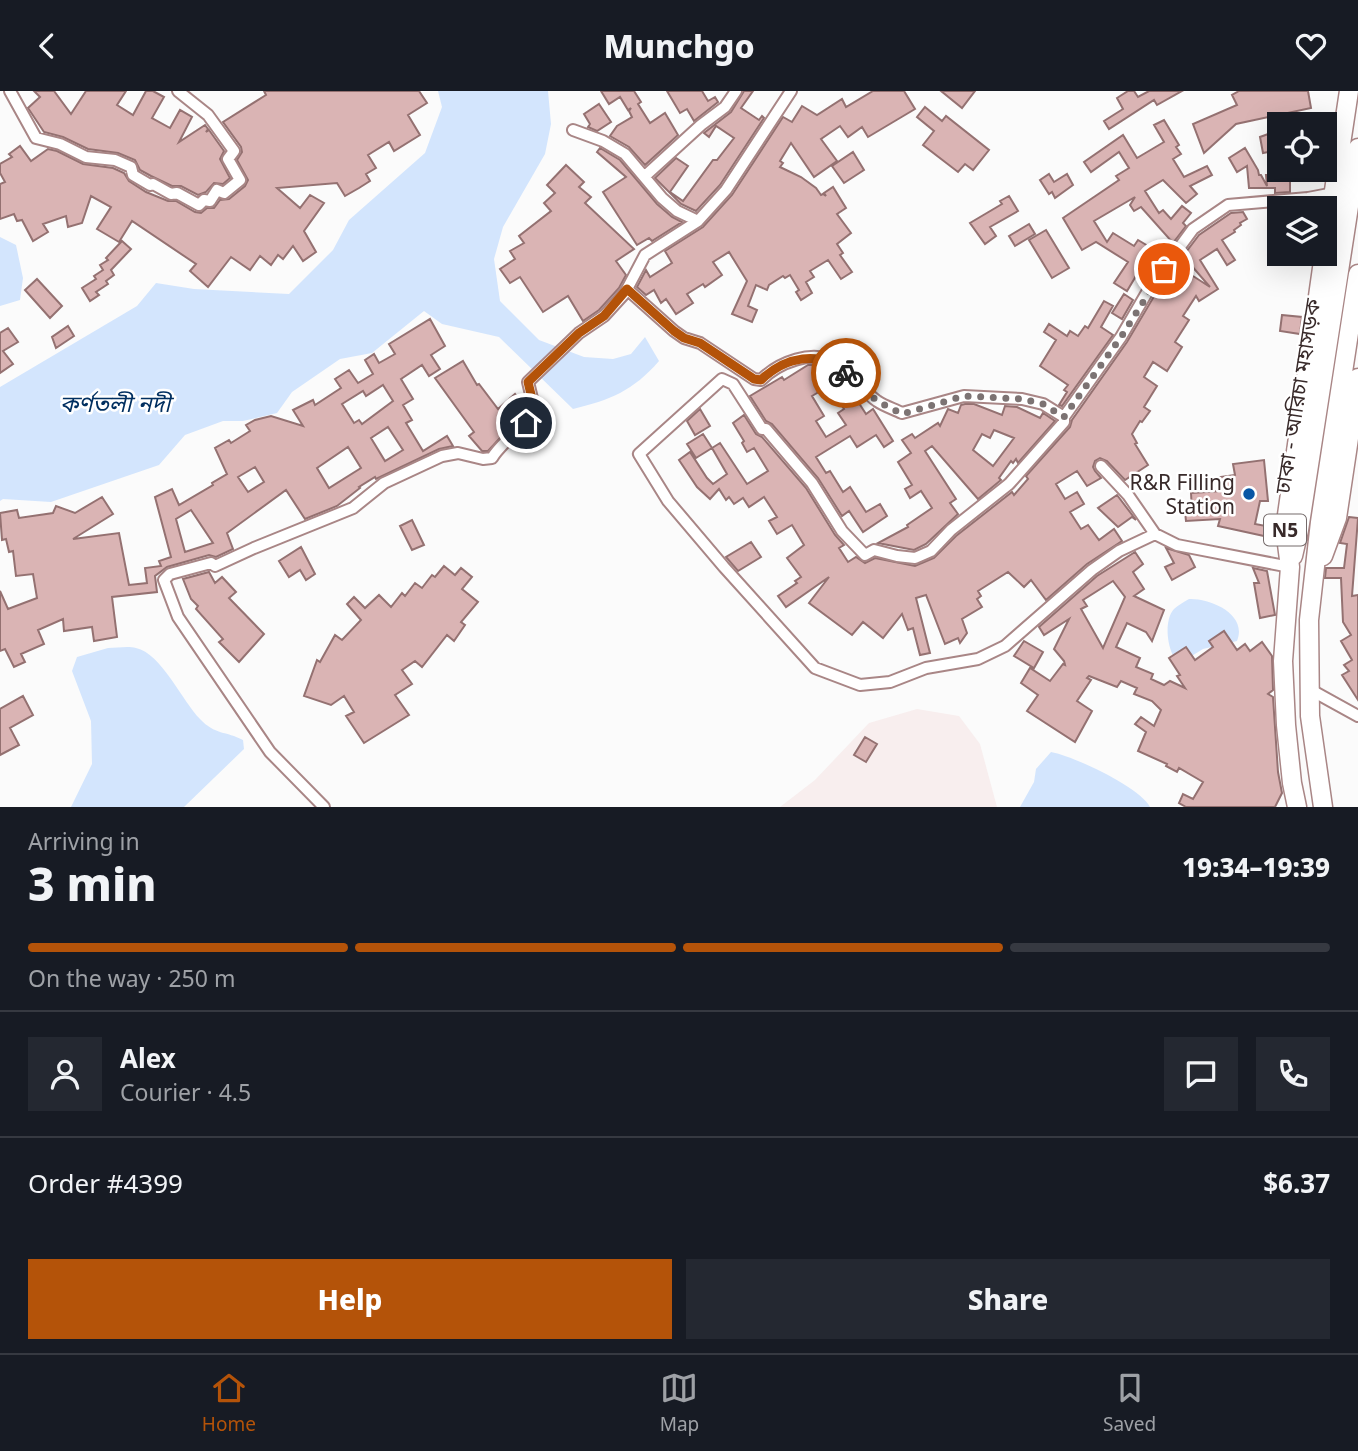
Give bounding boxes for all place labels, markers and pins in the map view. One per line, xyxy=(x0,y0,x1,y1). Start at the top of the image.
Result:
pin xyxy=(1134,239,1194,299)
pin xyxy=(496,393,556,453)
place label: R&R Filling Station xyxy=(1130,468,1235,520)
marker: R&R Filling Station xyxy=(1241,486,1257,502)

